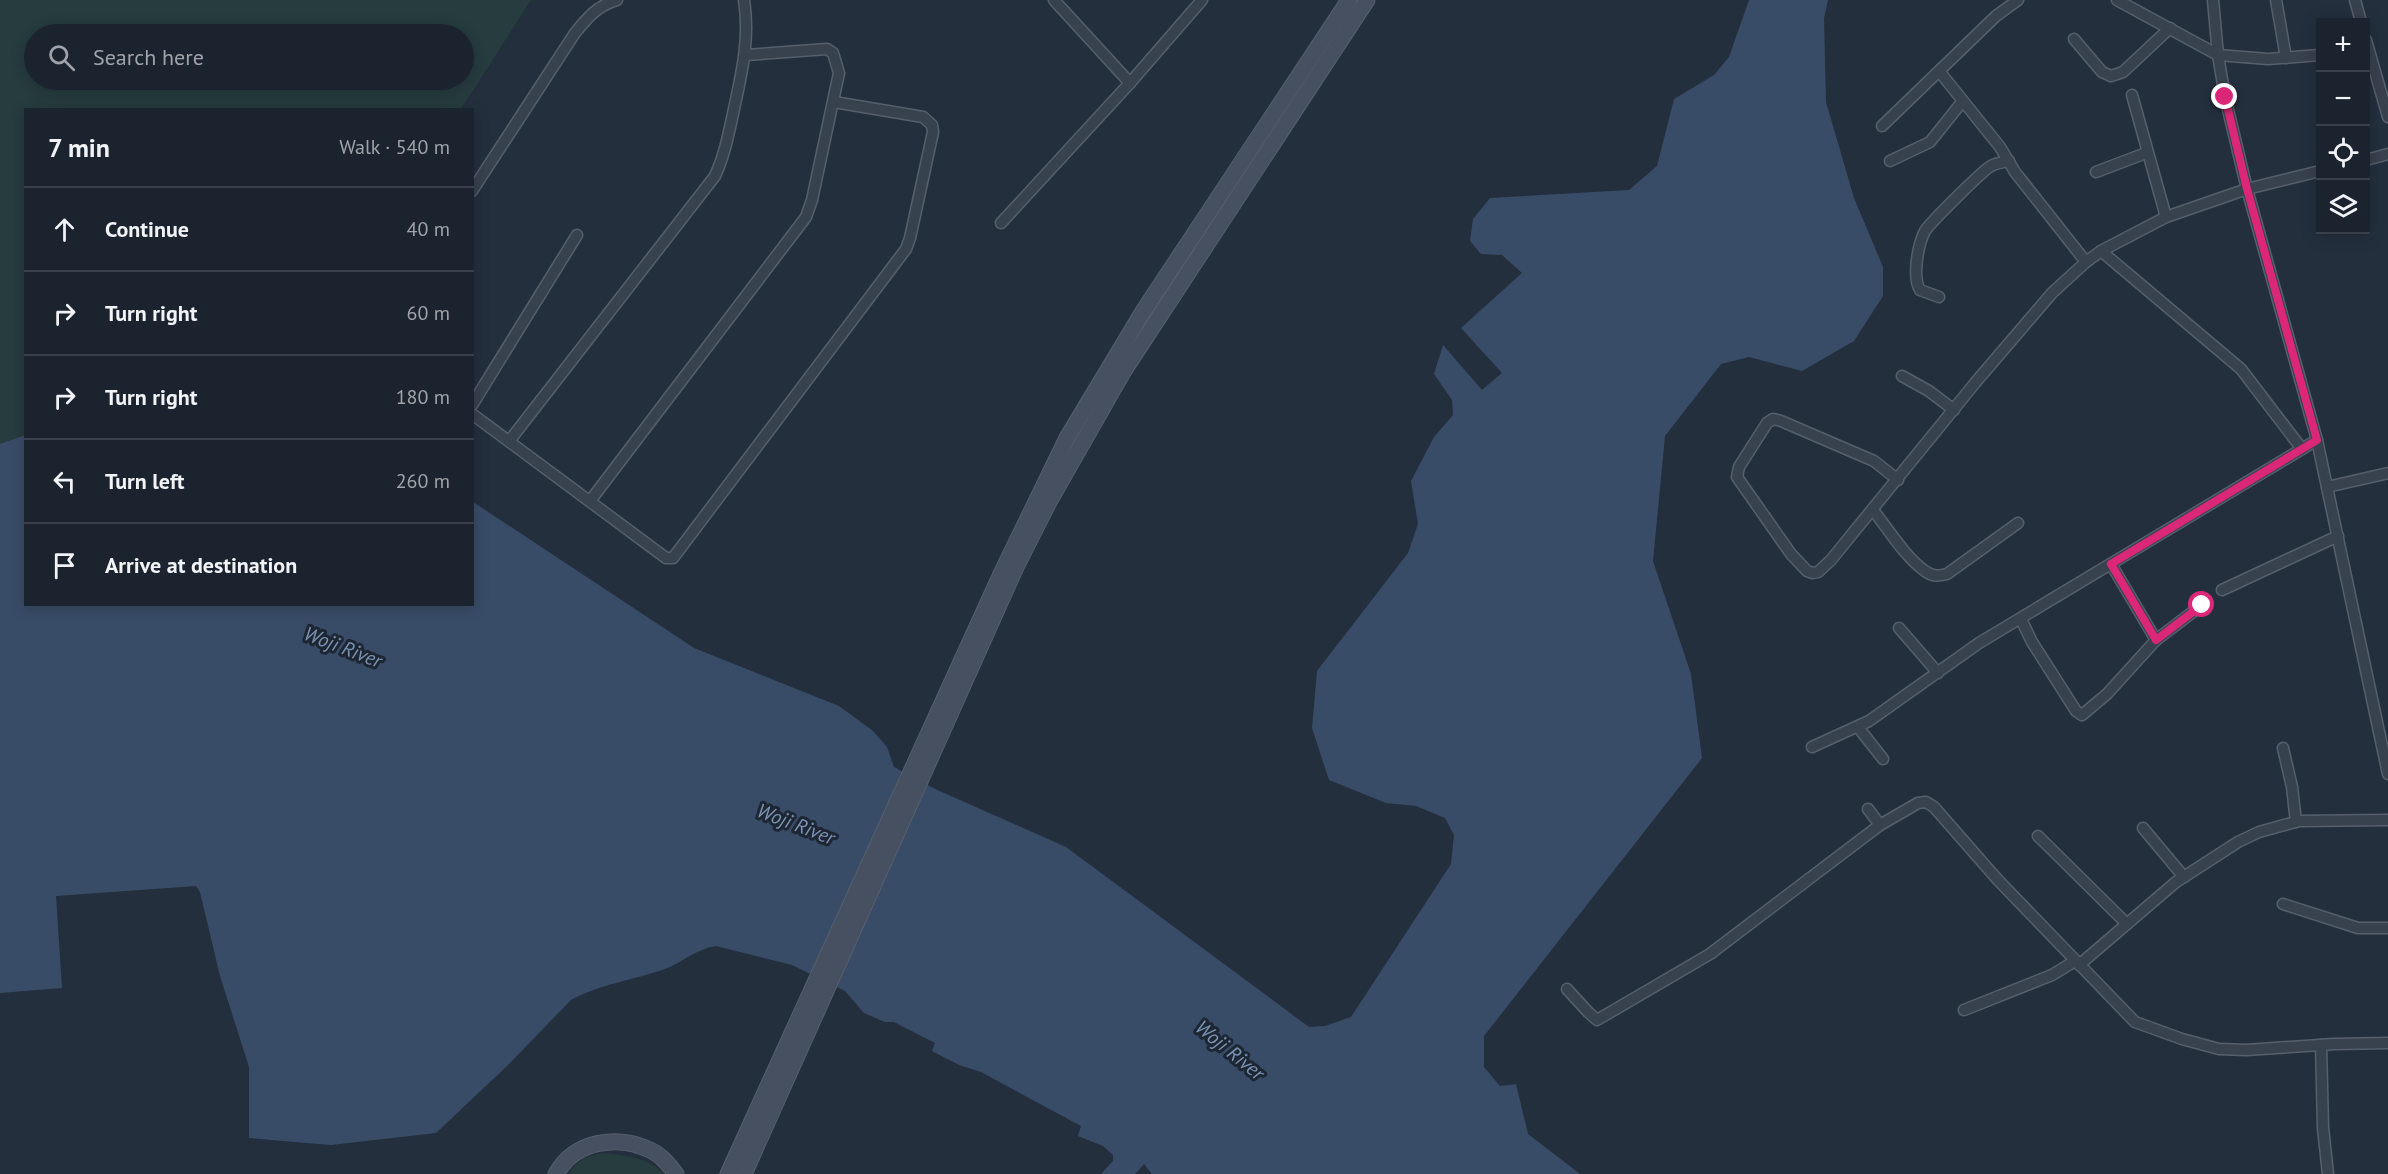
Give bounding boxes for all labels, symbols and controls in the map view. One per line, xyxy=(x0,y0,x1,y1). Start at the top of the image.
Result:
map controls xyxy=(2316,18,2370,234)
button: + xyxy=(2316,18,2370,72)
search box xyxy=(24,24,474,90)
icon: search xyxy=(45,41,78,74)
text: Search here xyxy=(93,43,204,71)
button: − xyxy=(2316,72,2370,126)
route end xyxy=(2211,83,2237,109)
button: locate xyxy=(2316,126,2370,180)
text: 7 min xyxy=(48,131,110,164)
text: Walk · 540 m xyxy=(339,134,450,160)
button: layers xyxy=(2316,180,2370,234)
icon: ahead xyxy=(48,213,81,246)
text: Continue xyxy=(105,215,189,243)
text: 40 m xyxy=(407,216,450,242)
icon: right xyxy=(48,297,81,330)
text: Turn right xyxy=(105,299,197,327)
text: 60 m xyxy=(407,300,450,326)
icon: right xyxy=(48,381,81,414)
text: Turn right xyxy=(105,383,197,411)
text: 180 m xyxy=(396,384,450,410)
icon: left xyxy=(48,465,81,498)
text: Turn left xyxy=(105,467,185,495)
text: 260 m xyxy=(396,468,450,494)
icon: arrive xyxy=(48,549,81,582)
text: Arrive at destination xyxy=(105,551,297,579)
route start xyxy=(2188,591,2214,617)
water label: Woji River xyxy=(300,620,387,674)
water label: Woji River xyxy=(753,797,840,851)
water label: Woji River xyxy=(1190,1014,1271,1087)

